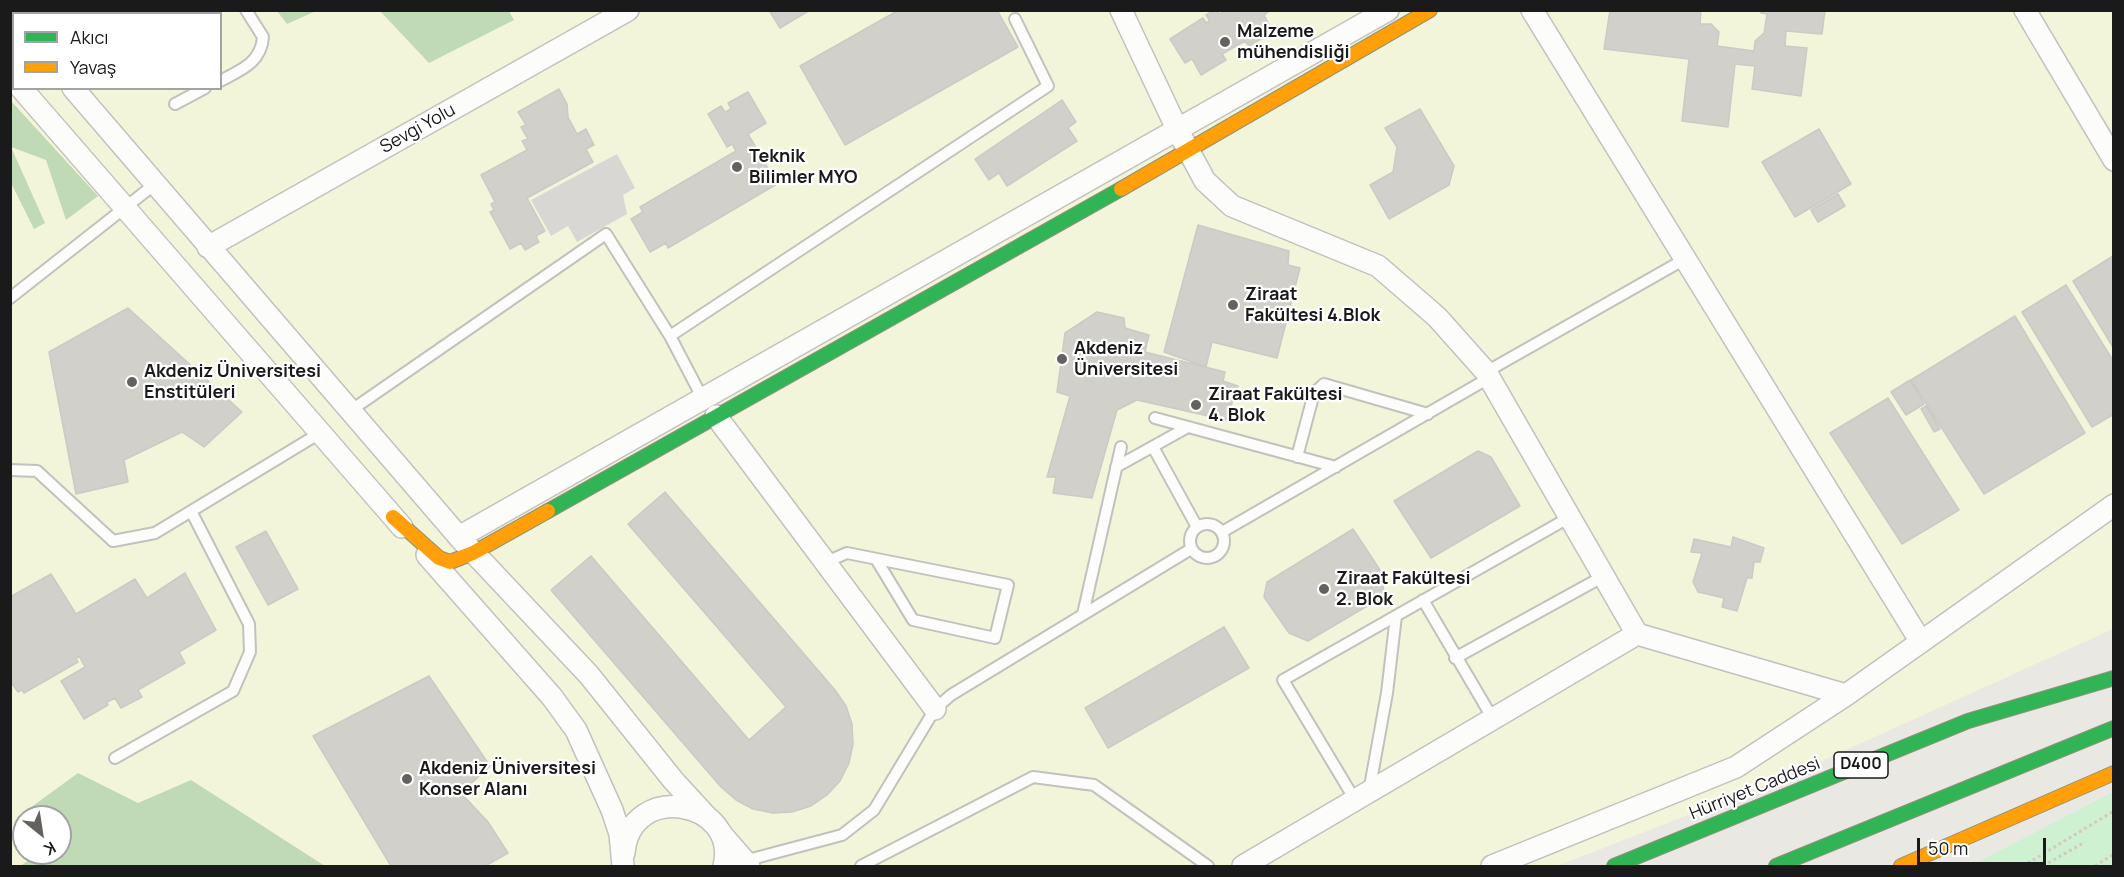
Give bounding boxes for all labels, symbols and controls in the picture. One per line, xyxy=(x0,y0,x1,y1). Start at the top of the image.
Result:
legend xyxy=(12,12,222,90)
place label: Malzeme mühendisliği xyxy=(1237,21,1350,63)
text: Akıcı xyxy=(70,25,108,49)
marker: Malzeme mühendisliği xyxy=(1218,35,1232,49)
text: Yavaş xyxy=(70,55,116,79)
street label: Sevgi Yolu xyxy=(377,100,459,158)
place label: Teknik Bilimler MYO xyxy=(749,146,858,188)
marker: Teknik Bilimler MYO xyxy=(730,160,744,174)
place label: Ziraat Fakültesi 4.Blok xyxy=(1245,284,1380,326)
marker: Ziraat Fakültesi 4.Blok xyxy=(1226,298,1240,312)
place label: Akdeniz Üniversitesi xyxy=(1074,338,1178,380)
marker: Akdeniz Üniversitesi xyxy=(1055,352,1069,366)
place label: Akdeniz Üniversitesi Enstitüleri xyxy=(144,361,321,404)
marker: Akdeniz Üniversitesi Enstitüleri xyxy=(125,375,139,389)
place label: Ziraat Fakültesi 4. Blok xyxy=(1208,384,1342,426)
marker: Ziraat Fakültesi 4. Blok xyxy=(1189,398,1203,412)
place label: Ziraat Fakültesi 2. Blok xyxy=(1336,568,1470,610)
marker: Ziraat Fakültesi 2. Blok xyxy=(1317,582,1331,596)
road number: D400 xyxy=(1834,752,1888,778)
street label: Hürriyet Caddesi xyxy=(1686,753,1824,825)
place label: Akdeniz Üniversitesi Konser Alanı xyxy=(419,758,596,800)
marker: Akdeniz Üniversitesi Konser Alanı xyxy=(400,772,414,786)
north arrow xyxy=(12,805,72,865)
scale bar xyxy=(1920,826,2049,864)
text: 50 m xyxy=(1928,836,1968,860)
text: K xyxy=(40,837,60,861)

